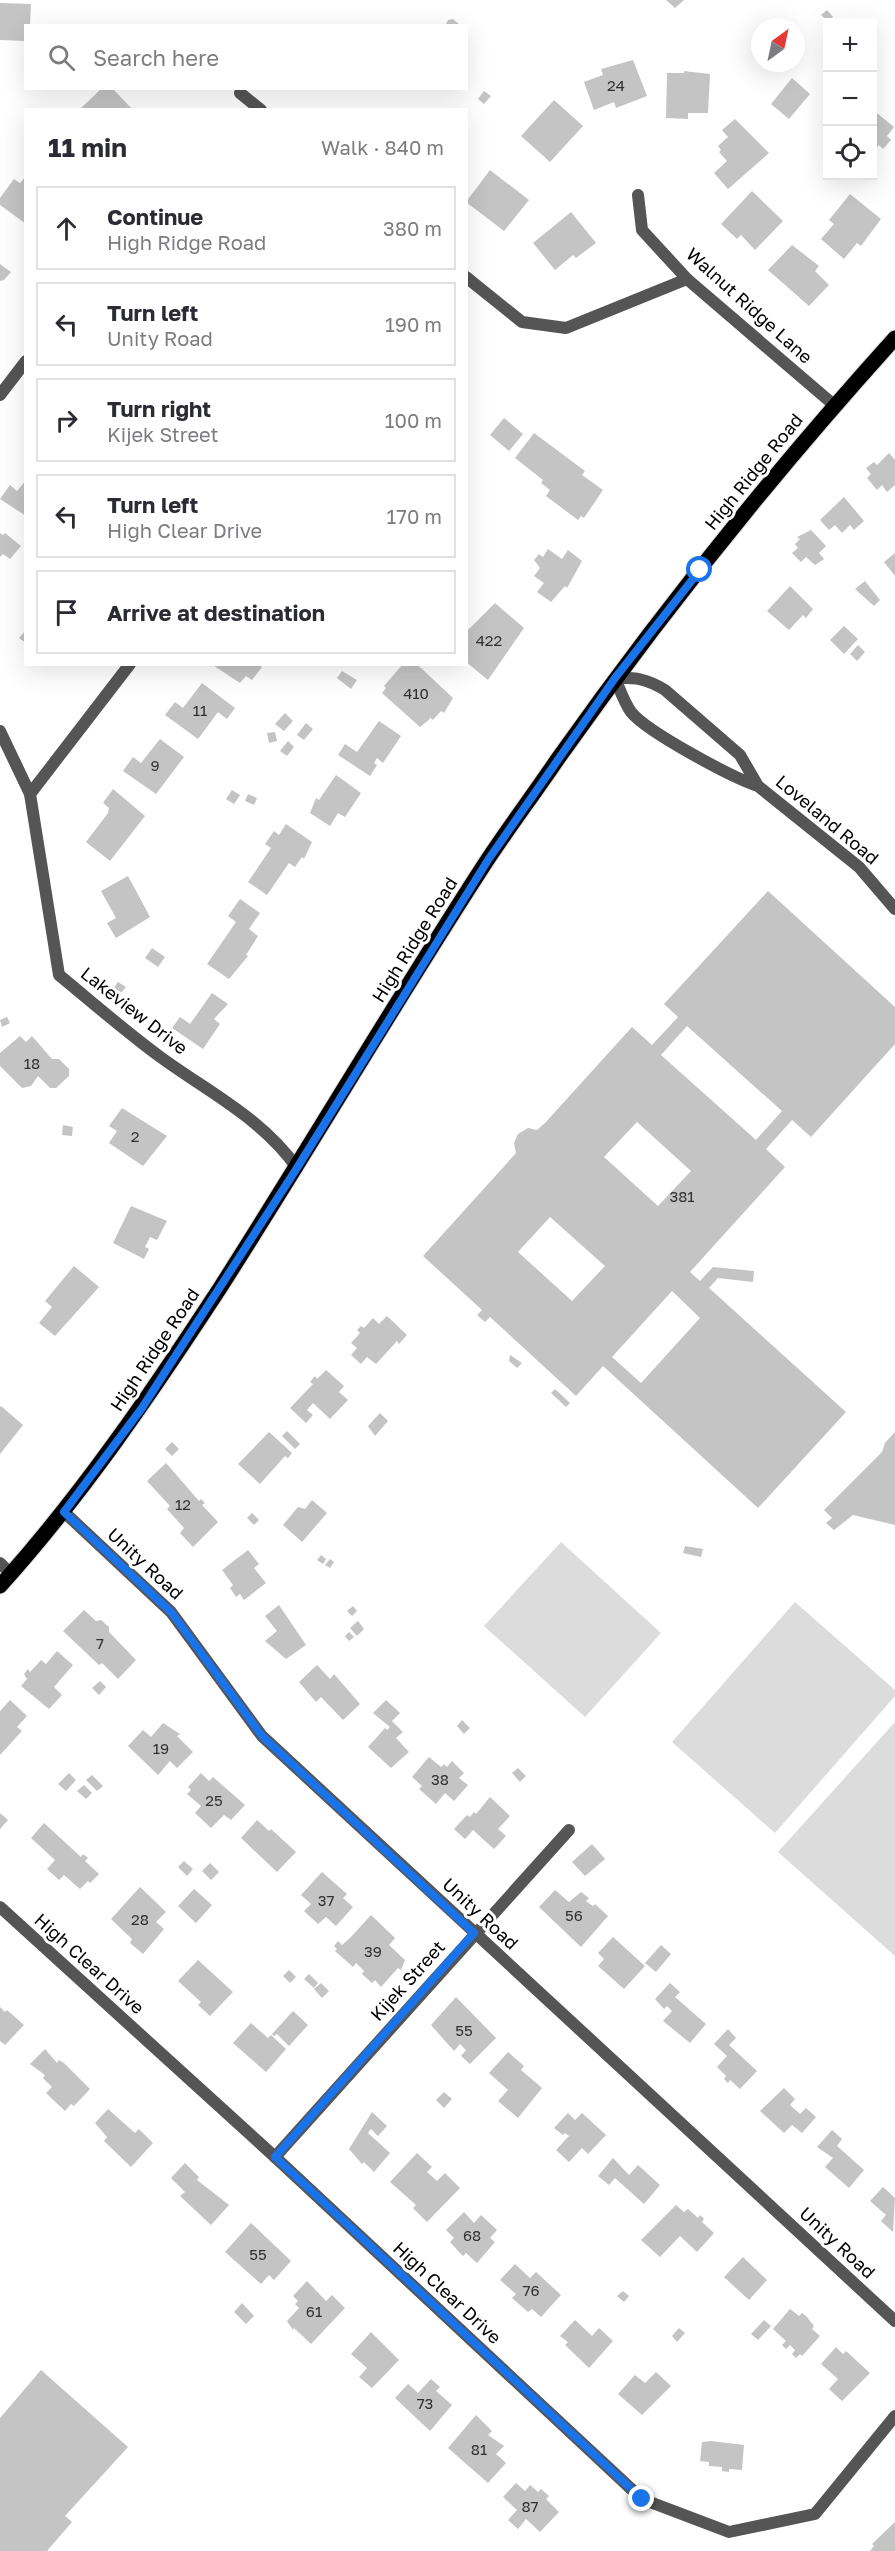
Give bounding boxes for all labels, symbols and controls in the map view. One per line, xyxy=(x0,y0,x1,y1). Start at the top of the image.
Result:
north arrow xyxy=(751,18,805,72)
map controls xyxy=(823,18,877,180)
button: + xyxy=(823,18,877,72)
search box xyxy=(24,24,468,90)
icon: search xyxy=(45,41,78,74)
text: Search here xyxy=(93,44,219,71)
button: − xyxy=(823,72,877,126)
house number: 24 xyxy=(607,76,625,94)
button: locate xyxy=(823,126,877,180)
text: 11 min xyxy=(48,132,127,163)
text: Walk · 840 m xyxy=(321,135,444,159)
text: Continue xyxy=(107,203,203,230)
icon: ahead xyxy=(50,212,83,245)
text: 380 m xyxy=(383,216,442,240)
text: High Ridge Road xyxy=(107,230,266,254)
street label: Walnut Ridge Lane xyxy=(682,243,817,368)
text: Turn left xyxy=(107,299,198,326)
icon: left xyxy=(50,308,83,341)
text: 190 m xyxy=(385,312,442,336)
text: Unity Road xyxy=(107,326,213,350)
text: Turn right xyxy=(107,395,211,422)
icon: right xyxy=(50,404,83,437)
text: 100 m xyxy=(385,408,442,432)
street label: High Ridge Road xyxy=(700,409,807,534)
text: Kijek Street xyxy=(107,422,219,446)
text: Turn left xyxy=(107,491,198,518)
icon: left xyxy=(50,500,83,533)
text: 170 m xyxy=(387,504,442,528)
text: High Clear Drive xyxy=(107,518,262,542)
route start xyxy=(686,556,712,582)
icon: arrive xyxy=(50,596,83,629)
text: Arrive at destination xyxy=(107,599,325,626)
house number: 422 xyxy=(476,631,502,649)
house number: 410 xyxy=(403,684,429,702)
house number: 11 xyxy=(193,701,207,719)
house number: 9 xyxy=(150,756,160,774)
street label: Loveland Road xyxy=(772,770,883,869)
street label: High Ridge Road xyxy=(367,873,461,1006)
street label: Lakeview Drive xyxy=(77,962,192,1059)
house number: 18 xyxy=(24,1054,40,1072)
house number: 2 xyxy=(131,1127,139,1145)
house number: 381 xyxy=(669,1187,695,1205)
street label: High Ridge Road xyxy=(105,1284,203,1415)
house number: 12 xyxy=(175,1495,191,1513)
street label: Unity Road xyxy=(103,1523,188,1604)
house number: 7 xyxy=(96,1634,104,1652)
house number: 19 xyxy=(153,1739,169,1757)
house number: 38 xyxy=(431,1770,449,1788)
house number: 25 xyxy=(205,1791,223,1809)
street label: Unity Road xyxy=(438,1873,523,1954)
house number: 37 xyxy=(318,1891,334,1909)
house number: 56 xyxy=(565,1906,583,1924)
street label: High Clear Drive xyxy=(30,1908,149,2018)
house number: 28 xyxy=(131,1910,149,1928)
street label: Kijek Street xyxy=(365,1936,449,2025)
house number: 39 xyxy=(364,1942,382,1960)
house number: 55 xyxy=(455,2021,473,2039)
street label: Unity Road xyxy=(795,2202,880,2283)
house number: 68 xyxy=(463,2226,481,2244)
street label: High Clear Drive xyxy=(389,2237,506,2348)
house number: 55 xyxy=(249,2245,267,2263)
house number: 76 xyxy=(522,2281,540,2299)
house number: 61 xyxy=(306,2302,322,2320)
house number: 73 xyxy=(417,2394,433,2412)
house number: 81 xyxy=(471,2440,487,2458)
route end xyxy=(628,2485,654,2511)
house number: 87 xyxy=(521,2497,539,2515)

